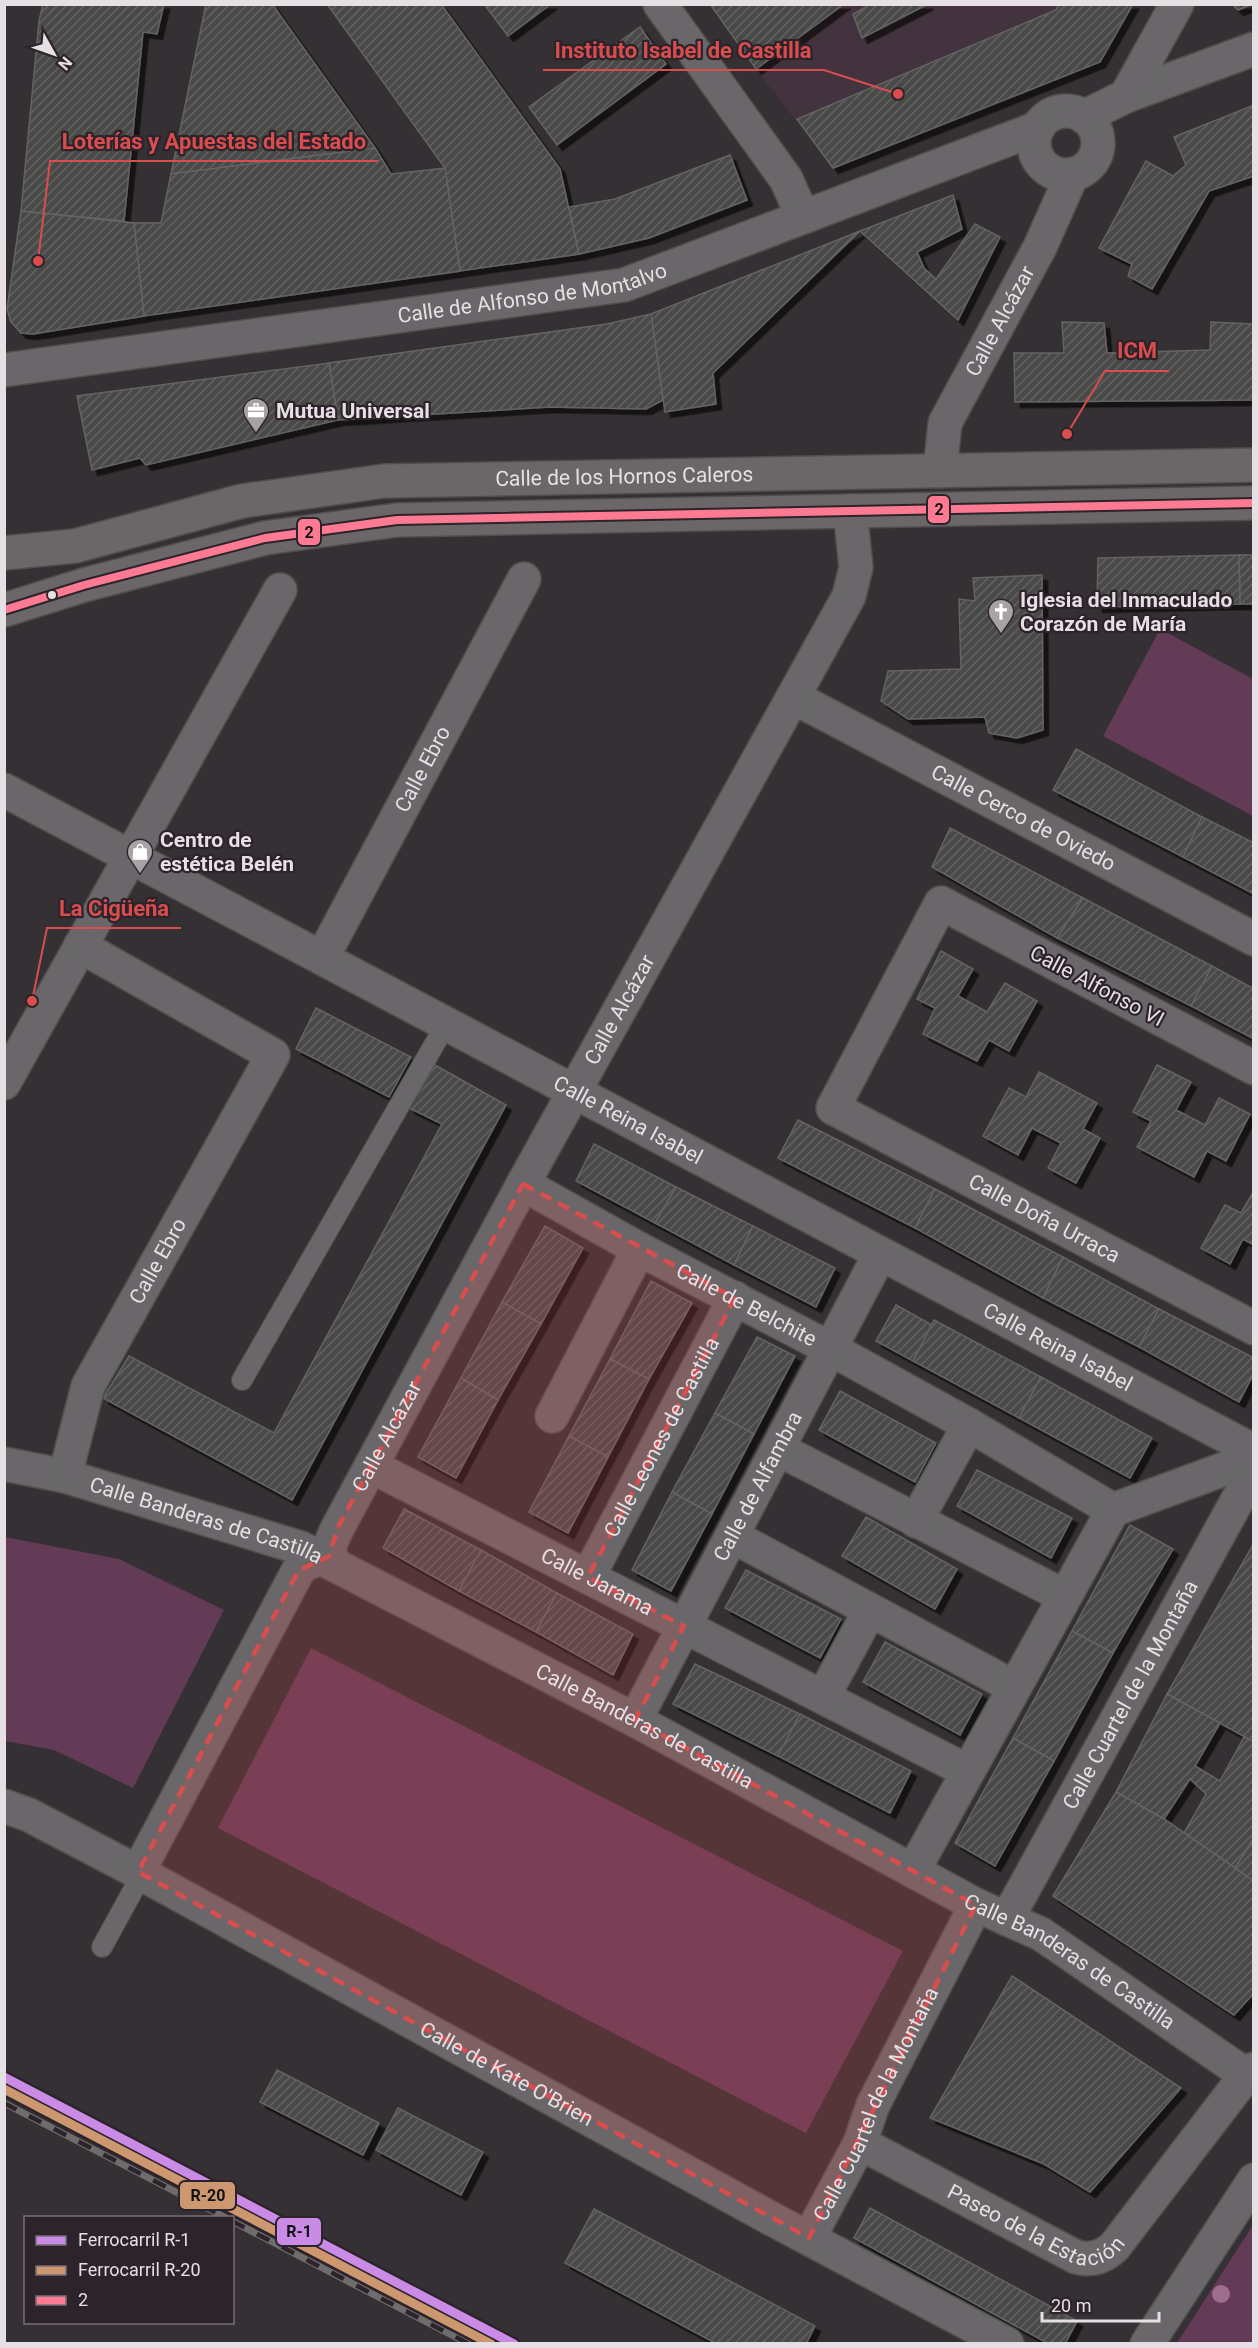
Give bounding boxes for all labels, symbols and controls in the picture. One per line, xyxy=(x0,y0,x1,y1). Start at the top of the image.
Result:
north arrow xyxy=(24,24,84,84)
callout: Instituto Isabel de Castilla xyxy=(543,30,824,70)
text: Instituto Isabel de Castilla xyxy=(554,38,812,63)
text: N xyxy=(54,53,76,74)
callout: Loterías y Apuestas del Estado xyxy=(50,121,378,161)
text: Loterías y Apuestas del Estado xyxy=(62,129,366,154)
street label: Calle de Alfonso de Montalvo xyxy=(396,258,670,328)
street label: Calle Alcázar xyxy=(960,262,1039,380)
callout: ICM xyxy=(1105,331,1169,371)
text: ICM xyxy=(1117,338,1157,363)
office icon: Mutua Universal xyxy=(241,396,271,434)
place label: Mutua Universal xyxy=(276,399,430,423)
street label: Calle de los Hornos Caleros xyxy=(495,462,753,491)
line badge: 2 xyxy=(927,495,950,524)
text: 2 xyxy=(934,500,944,519)
line badge: 2 xyxy=(297,518,321,546)
text: 2 xyxy=(304,523,314,542)
place label: Iglesia del Inmaculado Corazón de María xyxy=(1020,588,1232,636)
unlabelled marker xyxy=(46,589,58,601)
church icon: Iglesia del Inmaculado Corazón de María xyxy=(986,597,1016,635)
street label: Calle Ebro xyxy=(390,722,455,816)
street label: Calle Cerco de Oviedo xyxy=(927,760,1119,876)
place label: Centro de estética Belén xyxy=(160,828,294,876)
shop icon: Centro de estética Belén xyxy=(125,837,155,875)
callout: La Cigüeña xyxy=(47,888,181,928)
text: La Cigüeña xyxy=(59,896,169,921)
street label: Calle Alfonso VI xyxy=(1026,941,1168,1031)
street label: Calle Alcázar xyxy=(580,951,660,1069)
street label: Calle Reina Isabel xyxy=(549,1071,707,1169)
street label: Calle Doña Urraca xyxy=(965,1169,1124,1268)
street label: Calle Ebro xyxy=(124,1214,191,1308)
street label: Calle de Belchite xyxy=(672,1258,821,1351)
street label: Calle Reina Isabel xyxy=(979,1298,1136,1396)
street label: Calle Leones de Castilla xyxy=(599,1333,724,1541)
street label: Calle Alcázar xyxy=(347,1377,426,1496)
street label: Calle de Alfambra xyxy=(709,1407,807,1565)
street label: Calle Banderas de Castilla xyxy=(87,1472,326,1569)
street label: Calle Jarama xyxy=(537,1543,657,1620)
street label: Calle Cuartel de la Montaña xyxy=(1058,1576,1203,1813)
street label: Calle Banderas de Castilla xyxy=(532,1659,757,1794)
street label: Calle Banderas de Castilla xyxy=(960,1889,1179,2034)
street label: Calle Cuartel de la Montaña xyxy=(808,1983,944,2225)
street label: Calle de Kate O'Brien xyxy=(416,2017,598,2131)
street label: Paseo de la Estación xyxy=(943,2179,1130,2271)
line badge: R-20 xyxy=(179,2181,236,2210)
text: R-20 xyxy=(191,2186,225,2205)
legend xyxy=(24,2216,234,2324)
line badge: R-1 xyxy=(276,2217,322,2246)
text: R-1 xyxy=(286,2222,312,2241)
text: Ferrocarril R-1 xyxy=(78,2229,190,2250)
text: Ferrocarril R-20 xyxy=(78,2259,201,2280)
scale bar xyxy=(1042,2285,1159,2323)
text: 2 xyxy=(78,2289,88,2310)
text: 20 m xyxy=(1051,2295,1091,2316)

